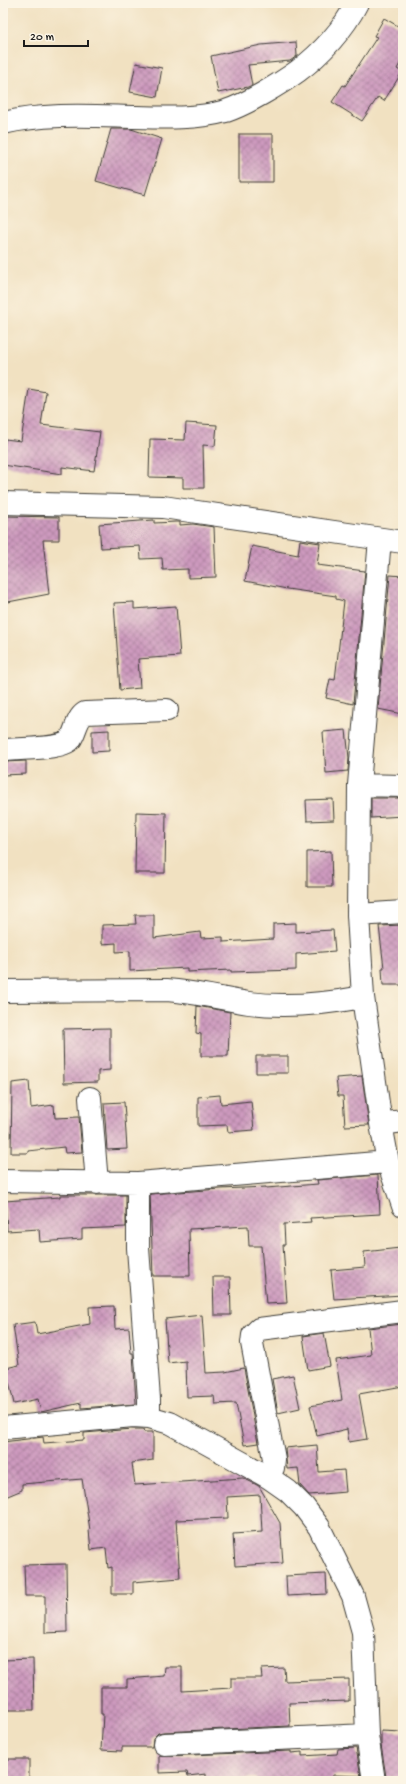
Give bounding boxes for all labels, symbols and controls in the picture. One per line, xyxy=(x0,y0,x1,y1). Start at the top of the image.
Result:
scale bar xyxy=(24,22,88,48)
text: 20 m xyxy=(30,31,55,45)

